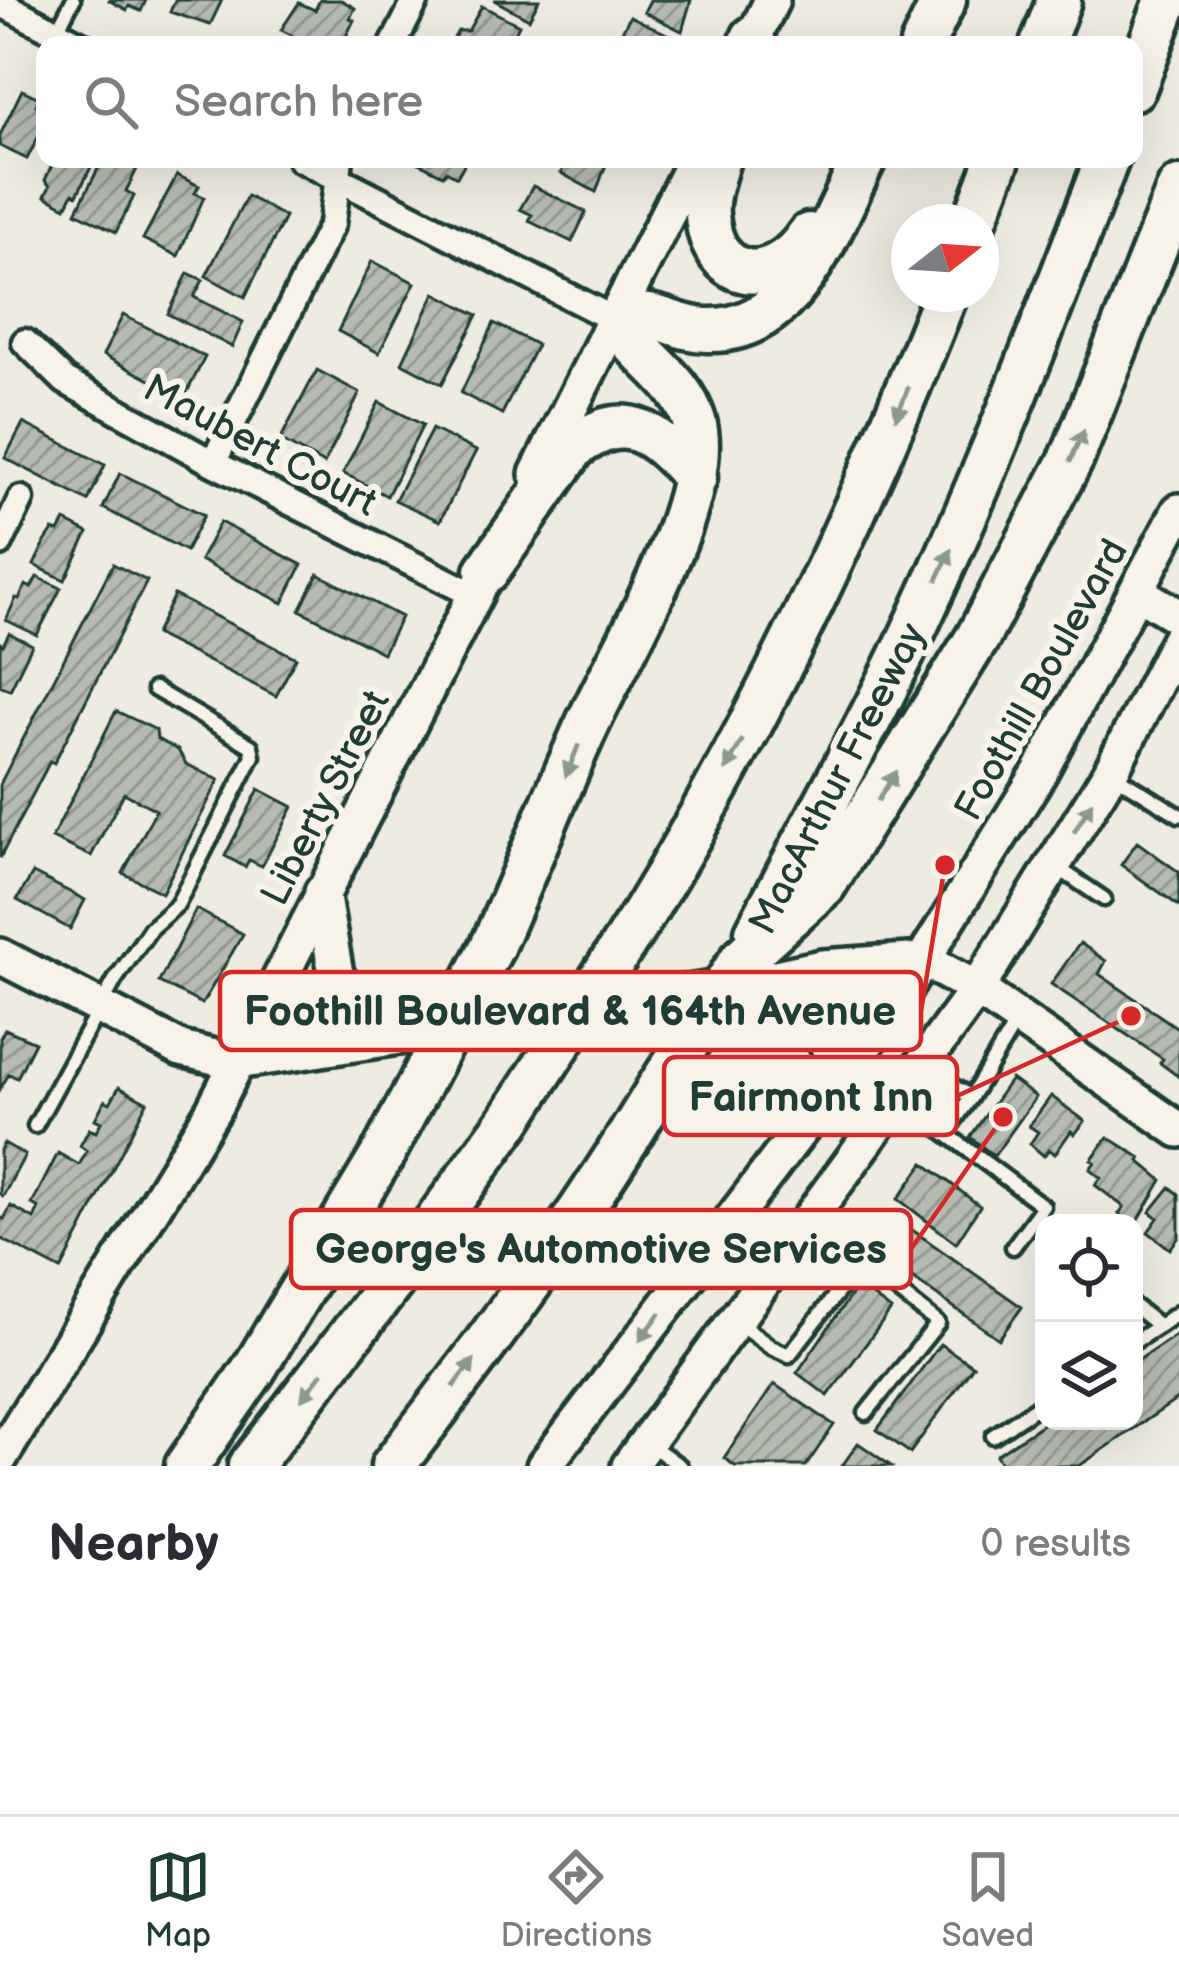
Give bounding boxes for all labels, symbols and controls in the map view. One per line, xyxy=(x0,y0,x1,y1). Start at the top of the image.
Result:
search box xyxy=(36,36,1143,168)
icon: search xyxy=(78,69,144,135)
text: Search here xyxy=(174,75,423,130)
north arrow xyxy=(891,204,999,312)
street label: Maubert Court xyxy=(135,365,384,527)
one-way arrow xyxy=(892,385,911,421)
one-way arrow xyxy=(1067,428,1087,463)
street label: Foothill Boulevard xyxy=(945,531,1139,829)
one-way arrow xyxy=(934,547,954,582)
street label: MacArthur Freeway xyxy=(739,615,937,943)
street label: Liberty Street xyxy=(252,683,401,914)
one-way arrow xyxy=(725,738,746,771)
one-way arrow xyxy=(561,744,580,780)
one-way arrow xyxy=(875,770,897,803)
one-way arrow xyxy=(1072,800,1093,834)
callout: Foothill Boulevard & 164th Avenue xyxy=(220,972,921,1050)
text: Foothill Boulevard & 164th Avenue xyxy=(244,987,896,1038)
callout: Fairmont Inn xyxy=(664,1057,957,1135)
text: Fairmont Inn xyxy=(688,1073,934,1124)
callout: George's Automotive Services xyxy=(291,1210,911,1288)
map controls xyxy=(1035,1214,1143,1430)
button: locate xyxy=(1035,1214,1143,1322)
text: George's Automotive Services xyxy=(315,1225,887,1276)
one-way arrow xyxy=(639,1312,663,1343)
button: layers xyxy=(1035,1322,1143,1430)
one-way arrow xyxy=(451,1358,476,1389)
one-way arrow xyxy=(300,1370,325,1402)
text: Nearby xyxy=(48,1514,219,1575)
text: 0 results xyxy=(980,1521,1131,1568)
tab: Map xyxy=(145,1844,211,1956)
tab: Directions xyxy=(500,1844,652,1956)
tab: Saved xyxy=(942,1844,1034,1956)

